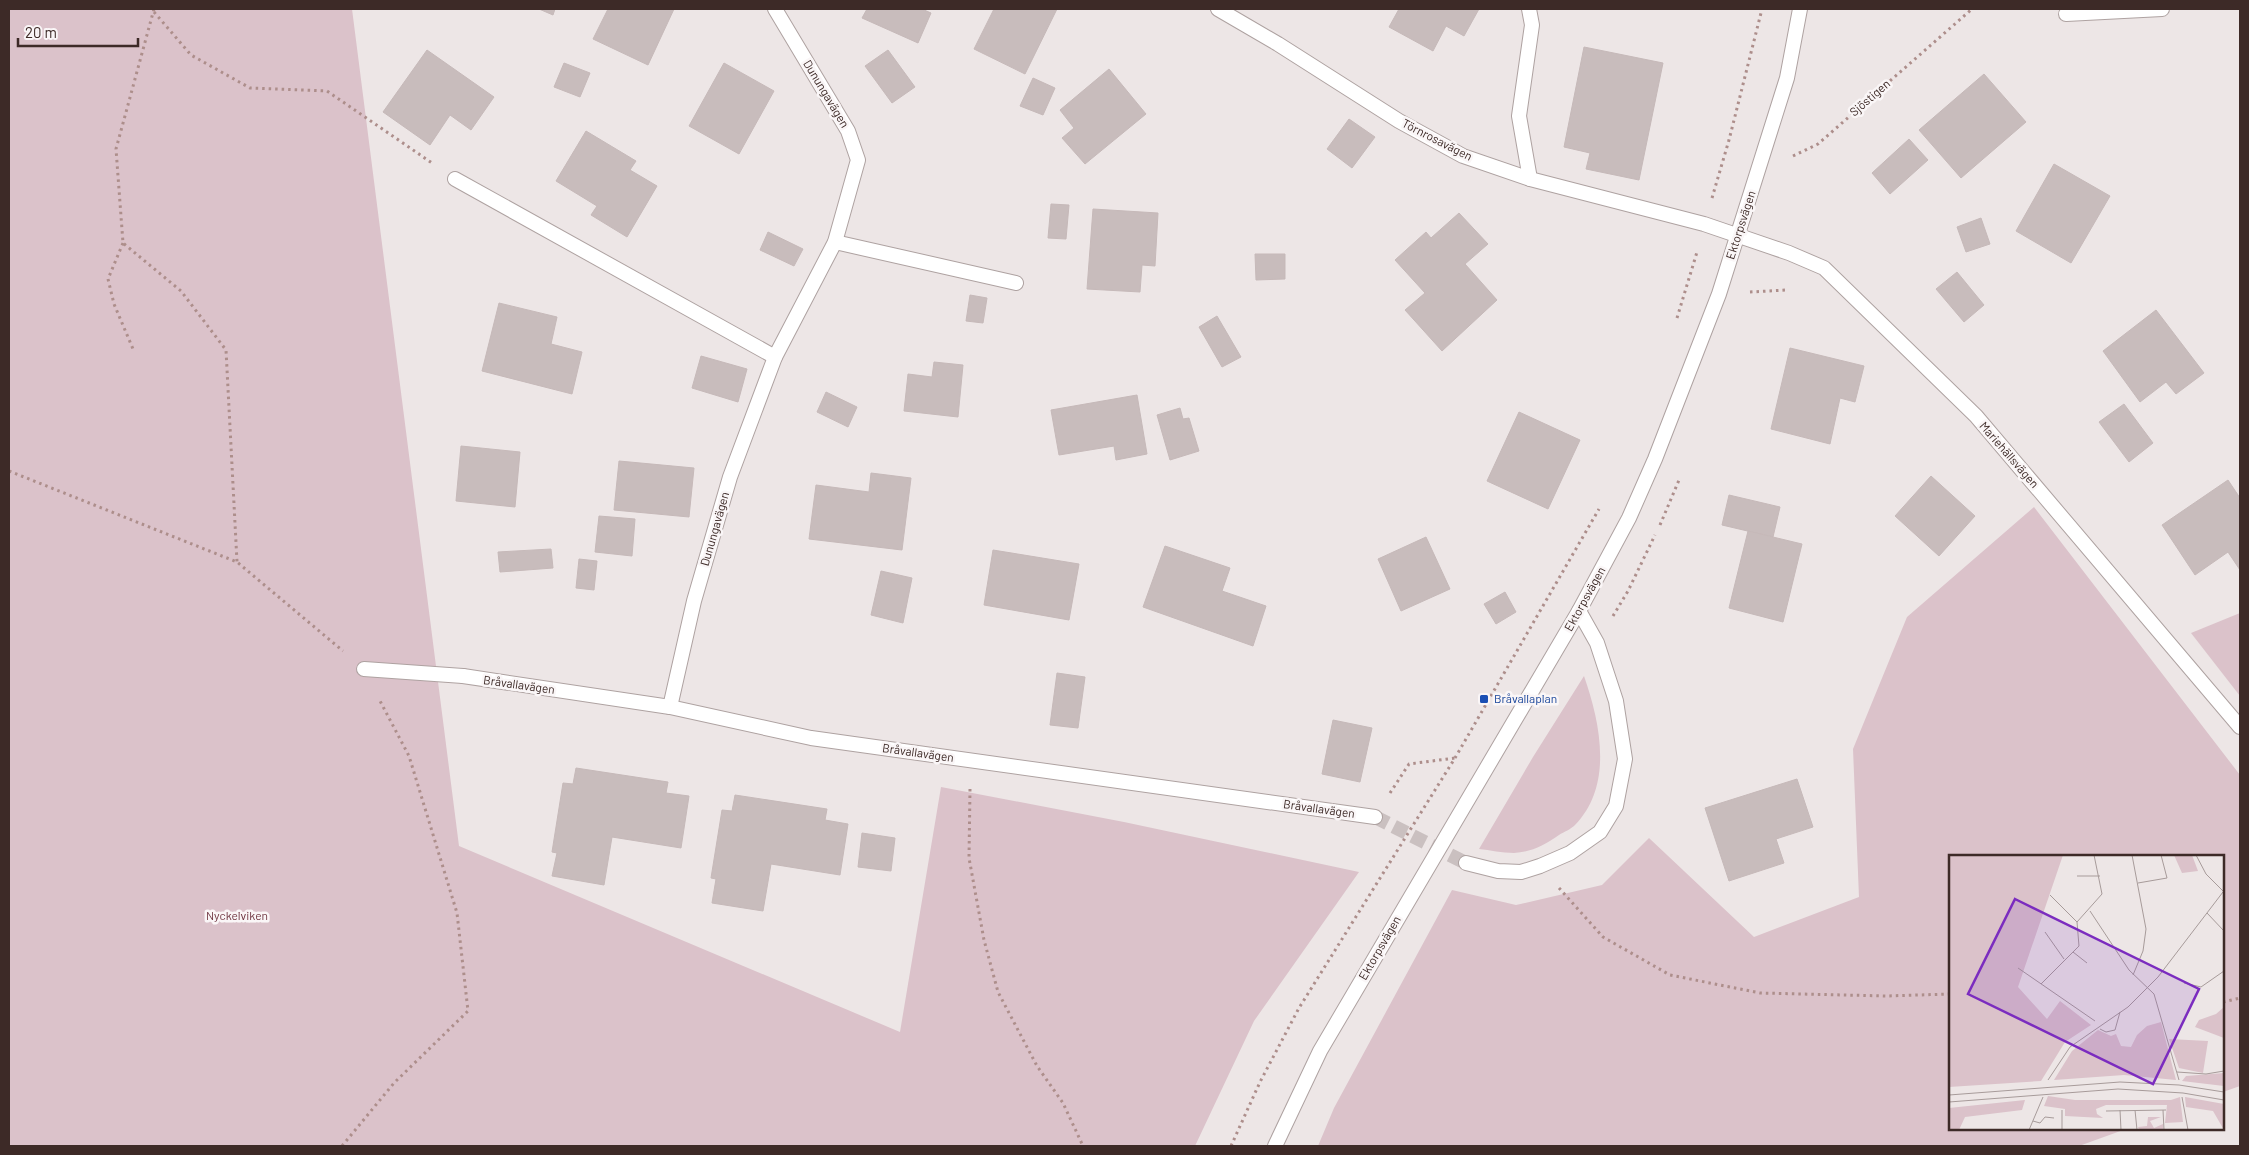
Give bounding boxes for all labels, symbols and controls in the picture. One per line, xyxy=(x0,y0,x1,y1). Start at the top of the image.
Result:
scale bar xyxy=(18,15,138,47)
text: 20 m xyxy=(25,23,57,41)
street label: Dunungavägen xyxy=(801,57,853,130)
street label: Sjöstigen xyxy=(1846,76,1892,119)
street label: Törnrosavägen xyxy=(1400,115,1475,163)
street label: Ektorpsvägen xyxy=(1722,189,1758,261)
street label: Mariehällsvägen xyxy=(1977,418,2042,490)
street label: Dunungavägen xyxy=(697,490,731,567)
street label: Ektorpsvägen xyxy=(1561,564,1608,633)
street label: Bråvallavägen xyxy=(482,672,556,696)
place label: Bråvallaplan xyxy=(1494,691,1557,705)
marker: Bråvallaplan xyxy=(1478,693,1490,705)
street label: Bråvallavägen xyxy=(881,740,955,764)
street label: Bråvallavägen xyxy=(1282,796,1356,820)
inset map xyxy=(1949,855,2224,1130)
park label: Nyckelviken xyxy=(206,908,268,922)
street label: Ektorpsvägen xyxy=(1355,913,1403,982)

